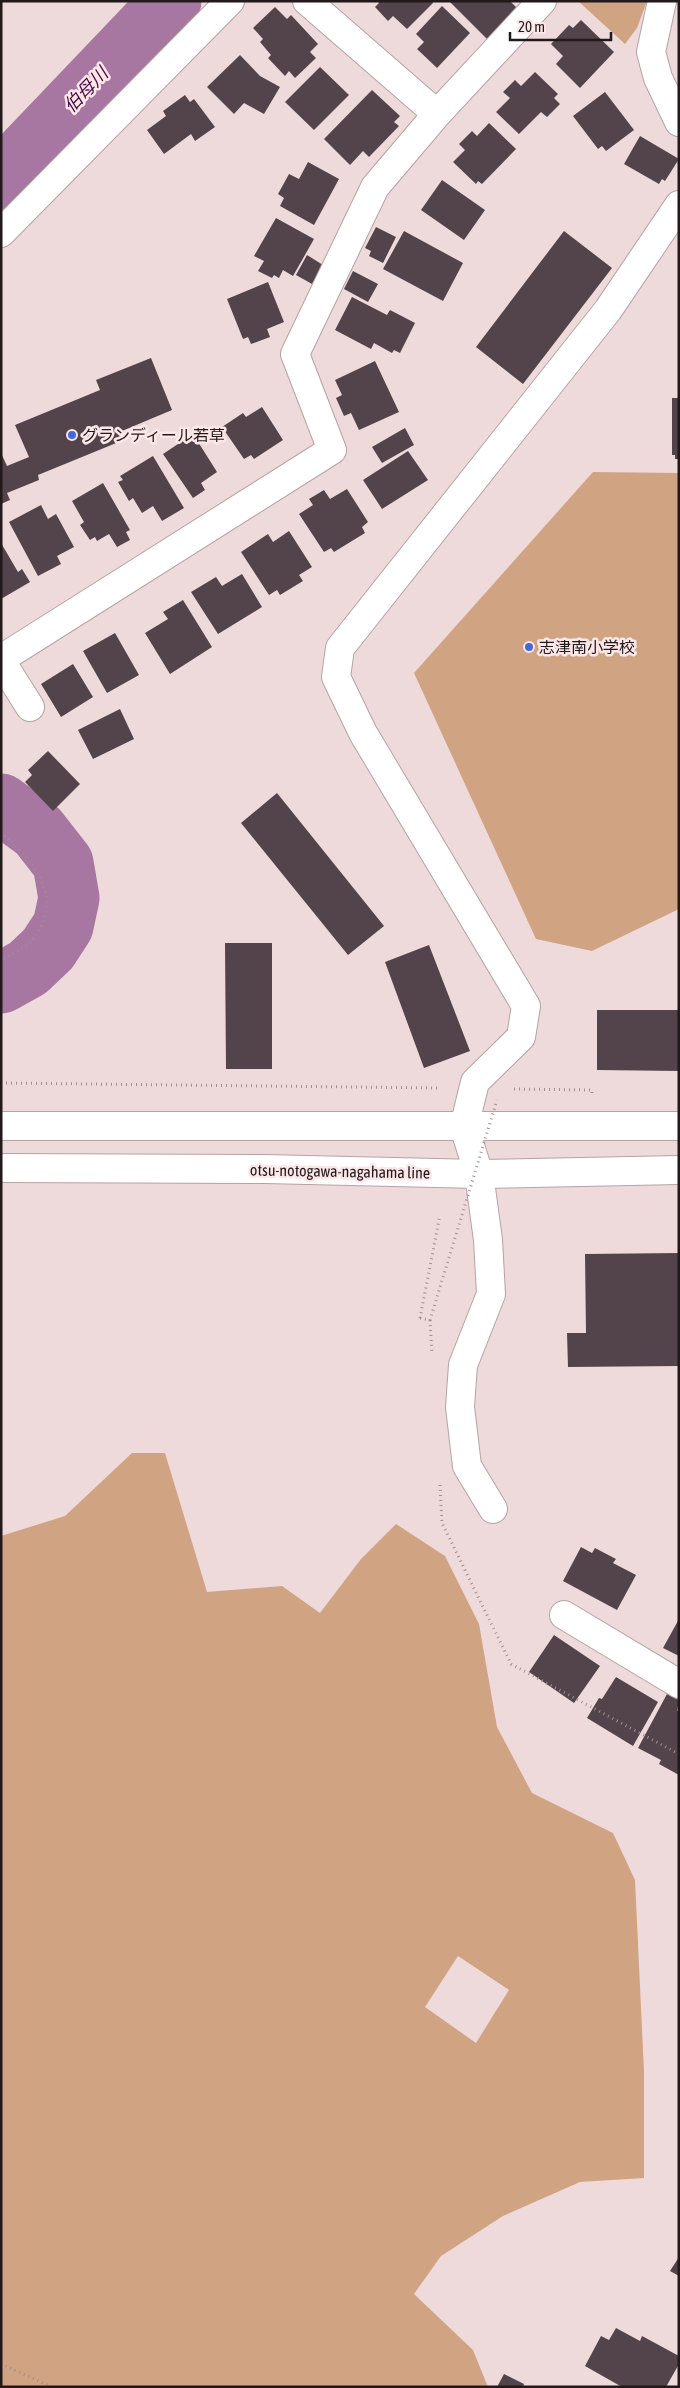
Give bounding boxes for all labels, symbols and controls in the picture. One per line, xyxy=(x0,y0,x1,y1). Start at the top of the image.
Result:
scale bar xyxy=(510,10,611,42)
text: 20 m xyxy=(518,18,545,35)
water label: 伯母川 xyxy=(59,61,113,116)
place label: グランディール若草 xyxy=(82,426,225,444)
marker: グランディール若草 xyxy=(66,429,78,441)
place label: 志津南小学校 xyxy=(539,638,635,656)
marker: 志津南小学校 xyxy=(523,641,535,653)
street label: otsu-notogawa-nagahama line xyxy=(250,1160,430,1183)

